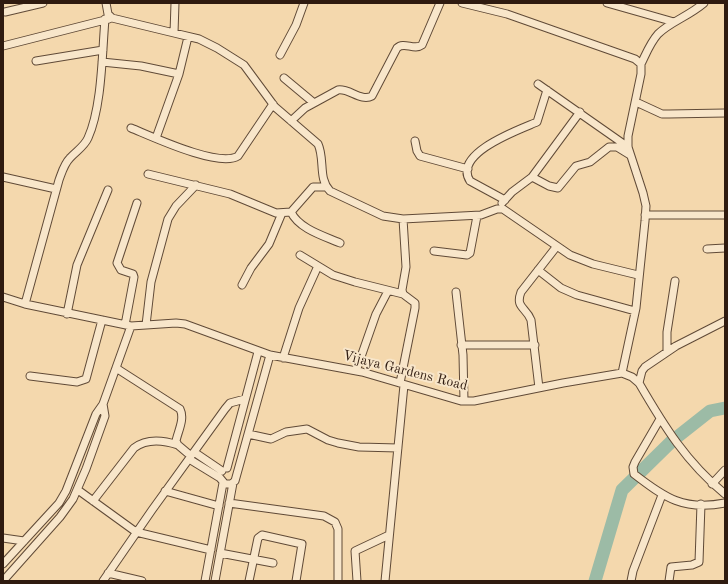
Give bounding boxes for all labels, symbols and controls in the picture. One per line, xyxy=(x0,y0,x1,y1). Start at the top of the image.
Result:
street label: Vijaya Gardens Road xyxy=(341,347,469,395)

